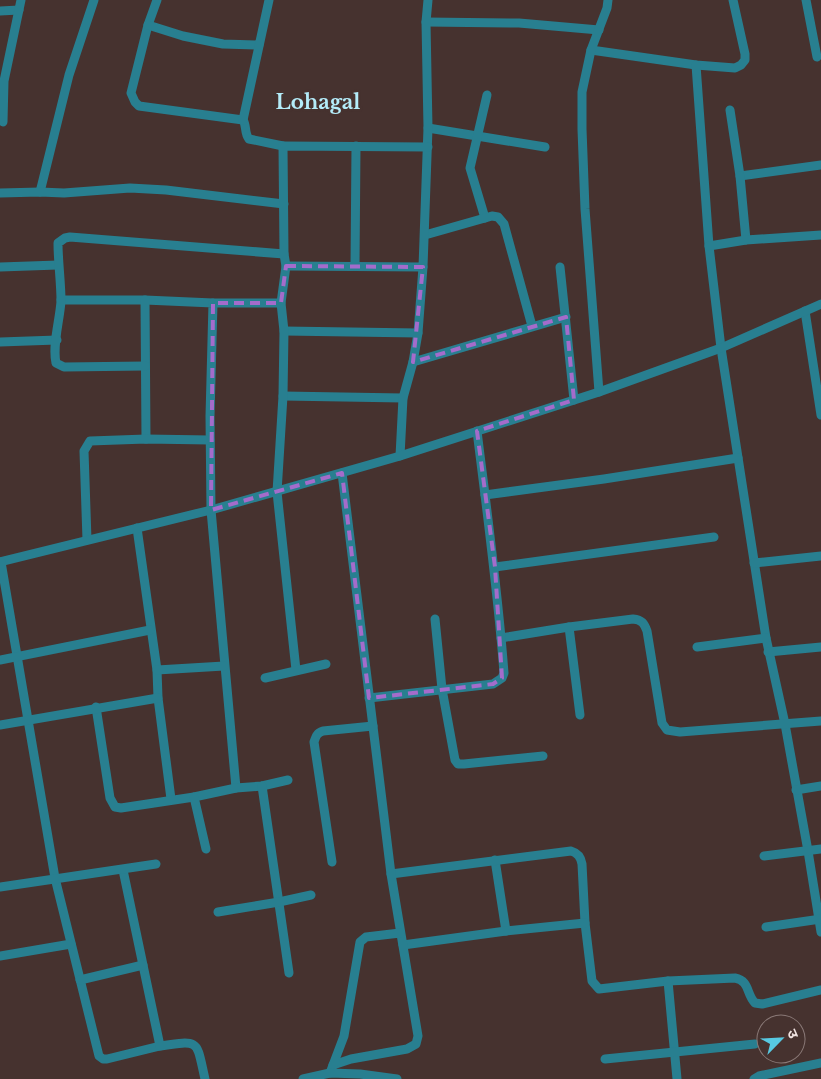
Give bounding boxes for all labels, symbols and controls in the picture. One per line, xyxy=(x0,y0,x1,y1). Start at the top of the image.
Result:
district label: Lohagal xyxy=(276,90,360,114)
north arrow xyxy=(756,1014,806,1064)
text: उ xyxy=(783,1026,803,1042)

